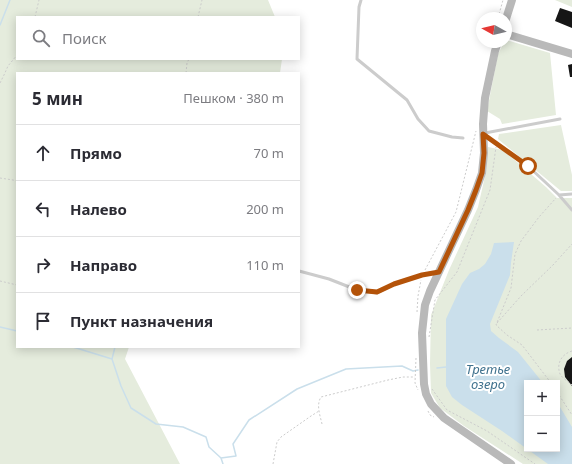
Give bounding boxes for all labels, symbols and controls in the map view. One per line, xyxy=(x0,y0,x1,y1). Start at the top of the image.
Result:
north arrow xyxy=(476,12,512,48)
search box xyxy=(16,16,300,60)
icon: search xyxy=(30,27,52,49)
text: Поиск xyxy=(62,28,107,48)
text: 5 мин xyxy=(32,87,83,110)
text: Пешком · 380 m xyxy=(183,89,284,107)
icon: ahead xyxy=(32,142,54,164)
text: Прямо xyxy=(70,143,122,163)
text: 70 m xyxy=(254,144,284,162)
route start xyxy=(519,157,537,175)
icon: left xyxy=(32,198,54,220)
text: Налево xyxy=(70,199,127,219)
text: 200 m xyxy=(246,200,284,218)
icon: right xyxy=(32,254,54,276)
text: Направо xyxy=(70,255,137,275)
text: 110 m xyxy=(246,256,284,274)
route end xyxy=(348,281,366,299)
icon: arrive xyxy=(32,310,54,332)
text: Пункт назначения xyxy=(70,311,213,331)
water label: Третье озеро xyxy=(466,360,511,393)
map controls xyxy=(524,380,560,452)
button: + xyxy=(524,380,560,416)
button: − xyxy=(524,416,560,452)

